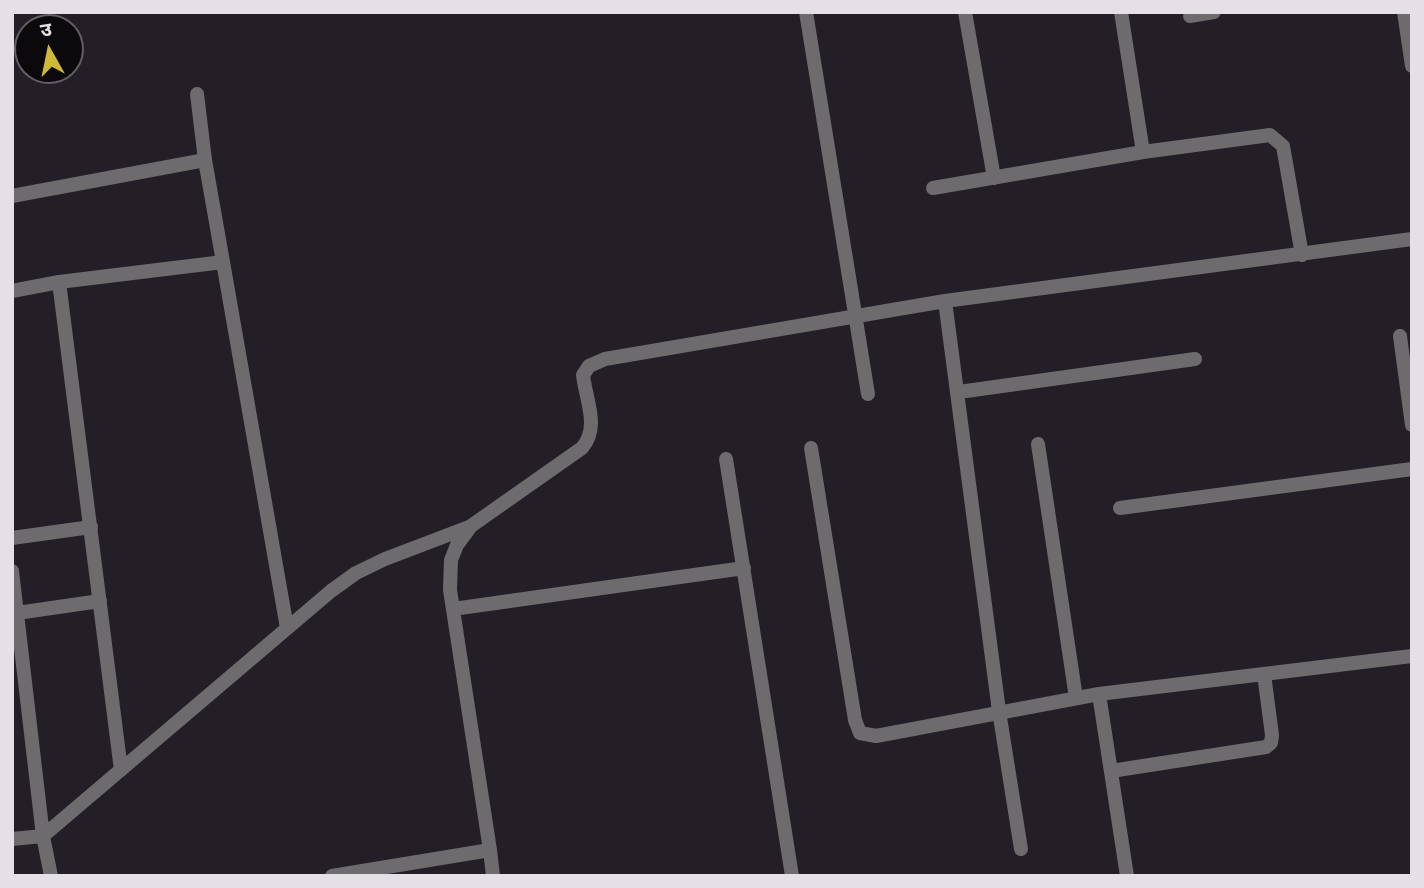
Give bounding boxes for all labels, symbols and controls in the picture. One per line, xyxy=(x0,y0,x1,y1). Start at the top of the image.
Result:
north arrow xyxy=(14,14,84,84)
text: उ xyxy=(39,18,53,42)

